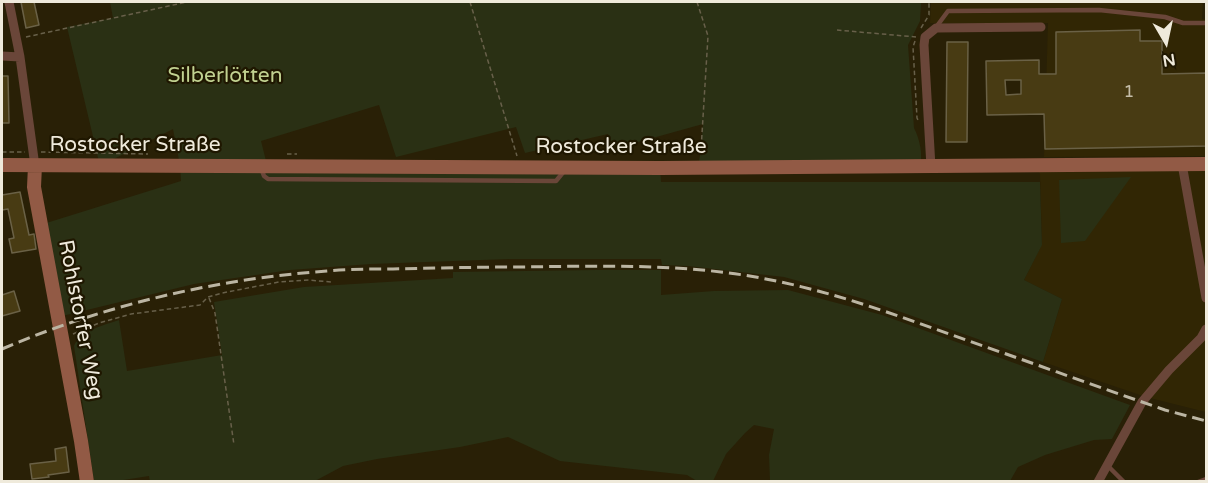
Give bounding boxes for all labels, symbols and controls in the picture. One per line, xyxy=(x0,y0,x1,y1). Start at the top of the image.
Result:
north arrow xyxy=(1136,12,1196,72)
text: N xyxy=(1161,49,1177,71)
park label: Silberlötten xyxy=(168,63,282,89)
house number: 1 xyxy=(1123,81,1135,103)
street label: Rostocker Straße xyxy=(49,132,221,158)
street label: Rostocker Straße xyxy=(535,134,707,160)
street label: Rohlstorfer Weg xyxy=(52,238,108,402)

